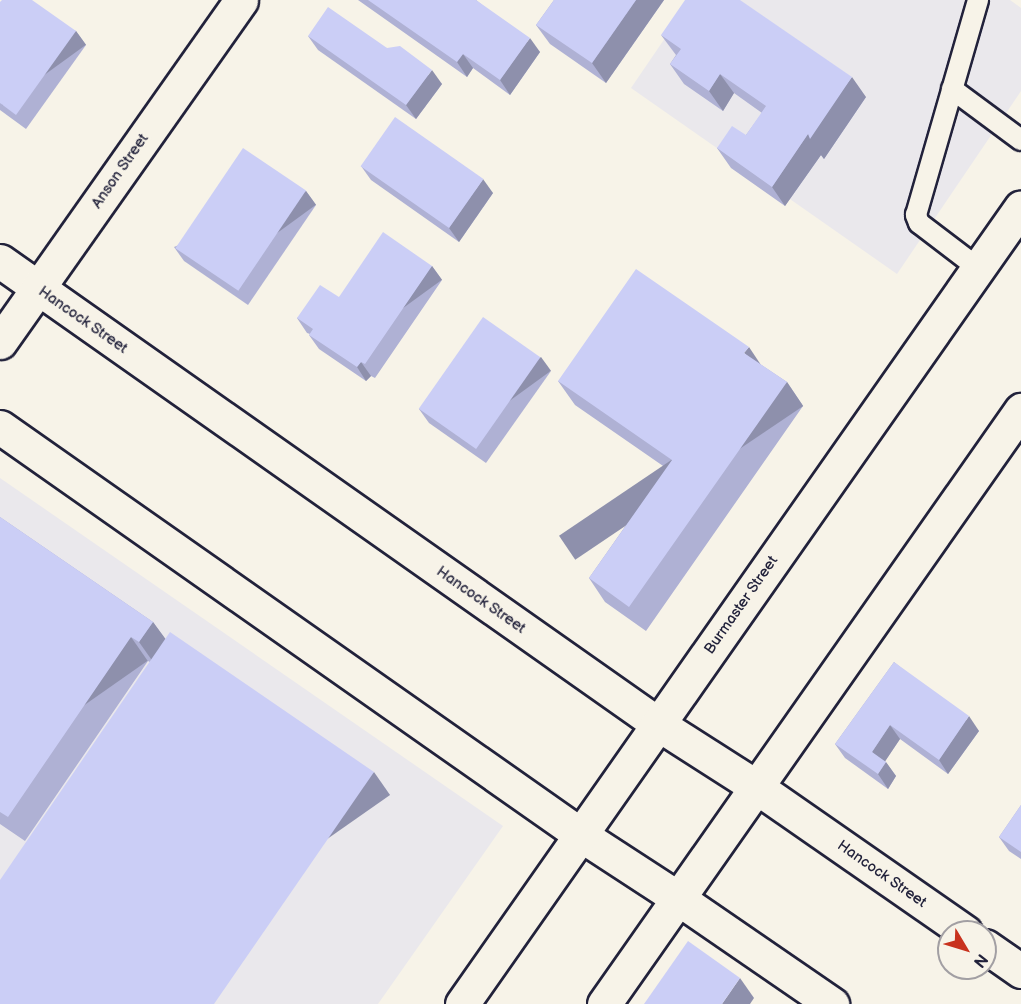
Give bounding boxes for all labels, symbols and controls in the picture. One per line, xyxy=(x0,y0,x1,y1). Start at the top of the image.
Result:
street label: Anson Street xyxy=(88,130,152,212)
street label: Hancock Street xyxy=(35,283,131,357)
street label: Burmaster Street xyxy=(700,552,782,658)
street label: Hancock Street xyxy=(433,563,529,637)
street label: Hancock Street xyxy=(834,837,930,911)
north arrow xyxy=(937,920,997,980)
text: N xyxy=(969,950,991,971)

